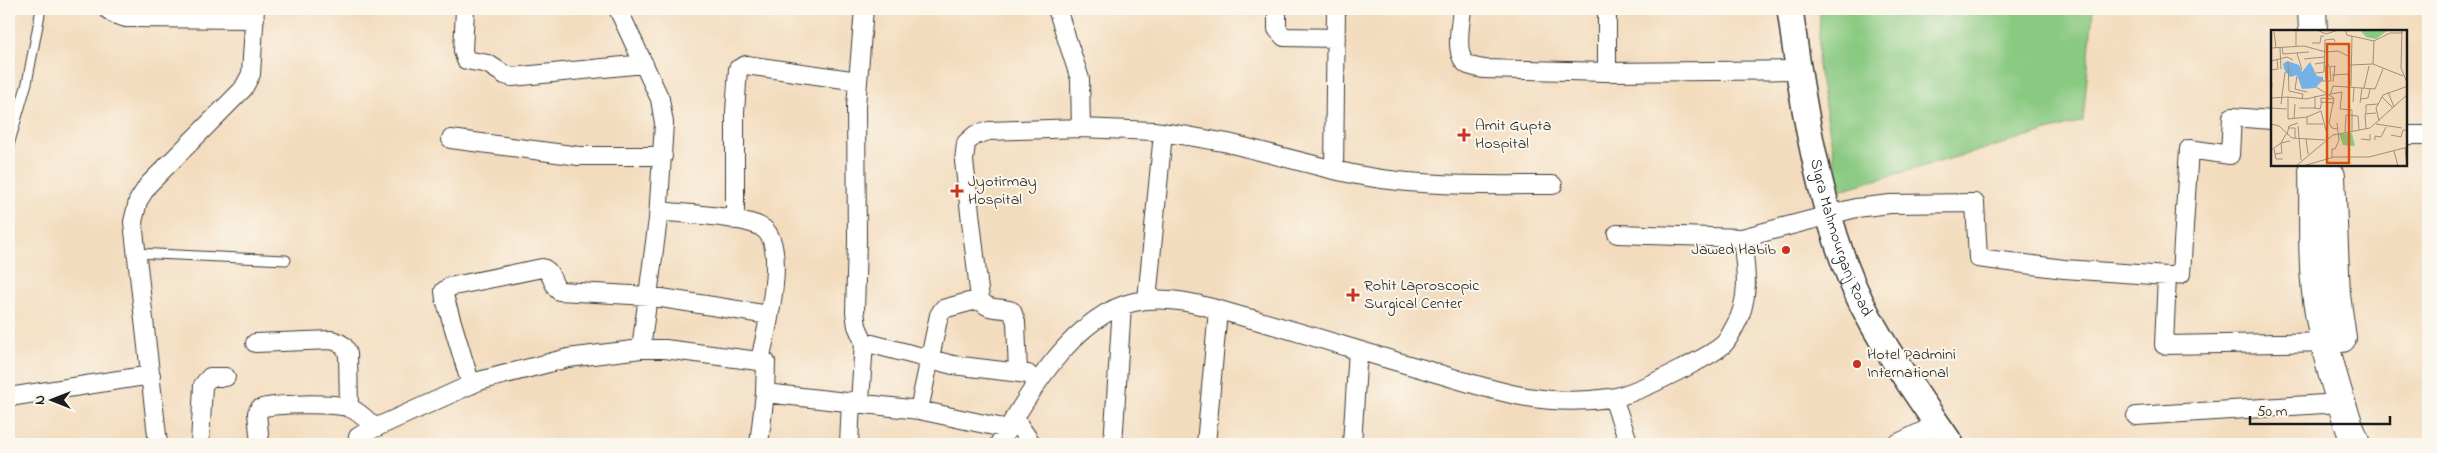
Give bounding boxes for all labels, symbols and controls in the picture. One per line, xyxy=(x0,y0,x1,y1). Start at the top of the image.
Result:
inset map xyxy=(2271,30,2407,166)
place label: Amit Gupta Hospital xyxy=(1475,114,1551,156)
marker: Amit Gupta Hospital xyxy=(1457,128,1471,142)
street label: SIgra Mahmourganj Road xyxy=(1803,157,1878,321)
place label: Jyotirmay Hospital xyxy=(968,170,1037,212)
marker: Jyotirmay Hospital xyxy=(950,184,964,198)
place label: Jawed Habib xyxy=(1691,238,1777,262)
marker: Jawed Habib xyxy=(1780,244,1792,256)
place label: Rohit Laproscopic Surgical Center xyxy=(1364,274,1480,316)
marker: Rohit Laproscopic Surgical Center xyxy=(1346,288,1360,302)
place label: Hotel Padmini International xyxy=(1867,343,1956,385)
marker: Hotel Padmini International xyxy=(1851,358,1863,370)
north arrow xyxy=(28,376,78,426)
scale bar xyxy=(2250,393,2390,425)
text: N xyxy=(30,395,51,405)
text: 50 m xyxy=(2257,401,2288,423)

